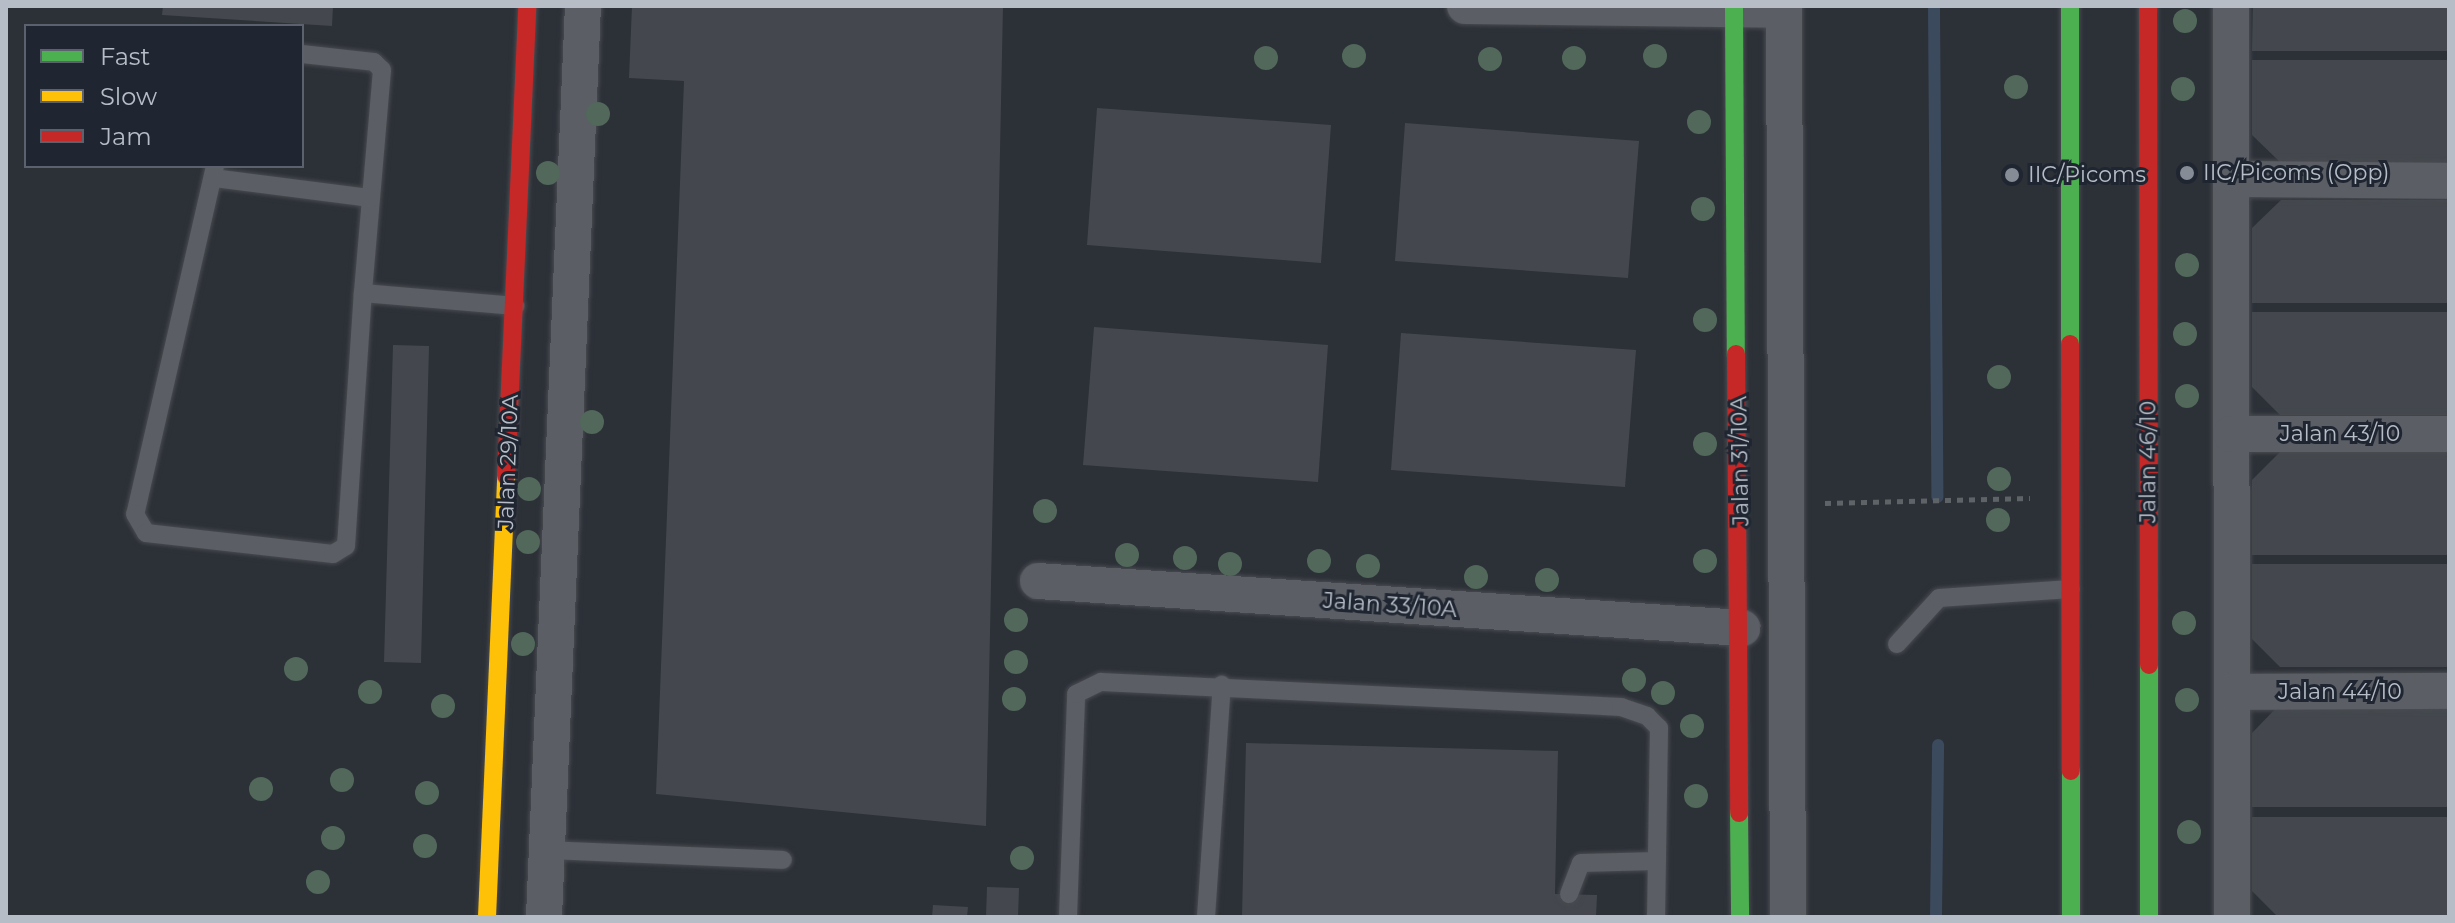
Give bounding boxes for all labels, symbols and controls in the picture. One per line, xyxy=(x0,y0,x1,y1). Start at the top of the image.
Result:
legend xyxy=(24,24,304,168)
text: Fast xyxy=(100,42,150,71)
text: Slow xyxy=(100,82,157,111)
text: Jam xyxy=(100,122,152,151)
place label: IIC/Picoms (Opp) xyxy=(2203,160,2390,186)
place label: IIC/Picoms xyxy=(2028,162,2146,188)
marker: IIC/Picoms (Opp) xyxy=(2178,164,2196,182)
marker: IIC/Picoms xyxy=(2003,166,2021,184)
street label: Jalan 29/10A xyxy=(492,394,524,530)
street label: Jalan 31/10A xyxy=(1726,396,1754,526)
street label: Jalan 46/10 xyxy=(2135,401,2161,523)
street label: Jalan 43/10 xyxy=(2280,421,2400,447)
street label: Jalan 33/10A xyxy=(1322,587,1458,623)
street label: Jalan 44/10 xyxy=(2278,679,2402,705)

